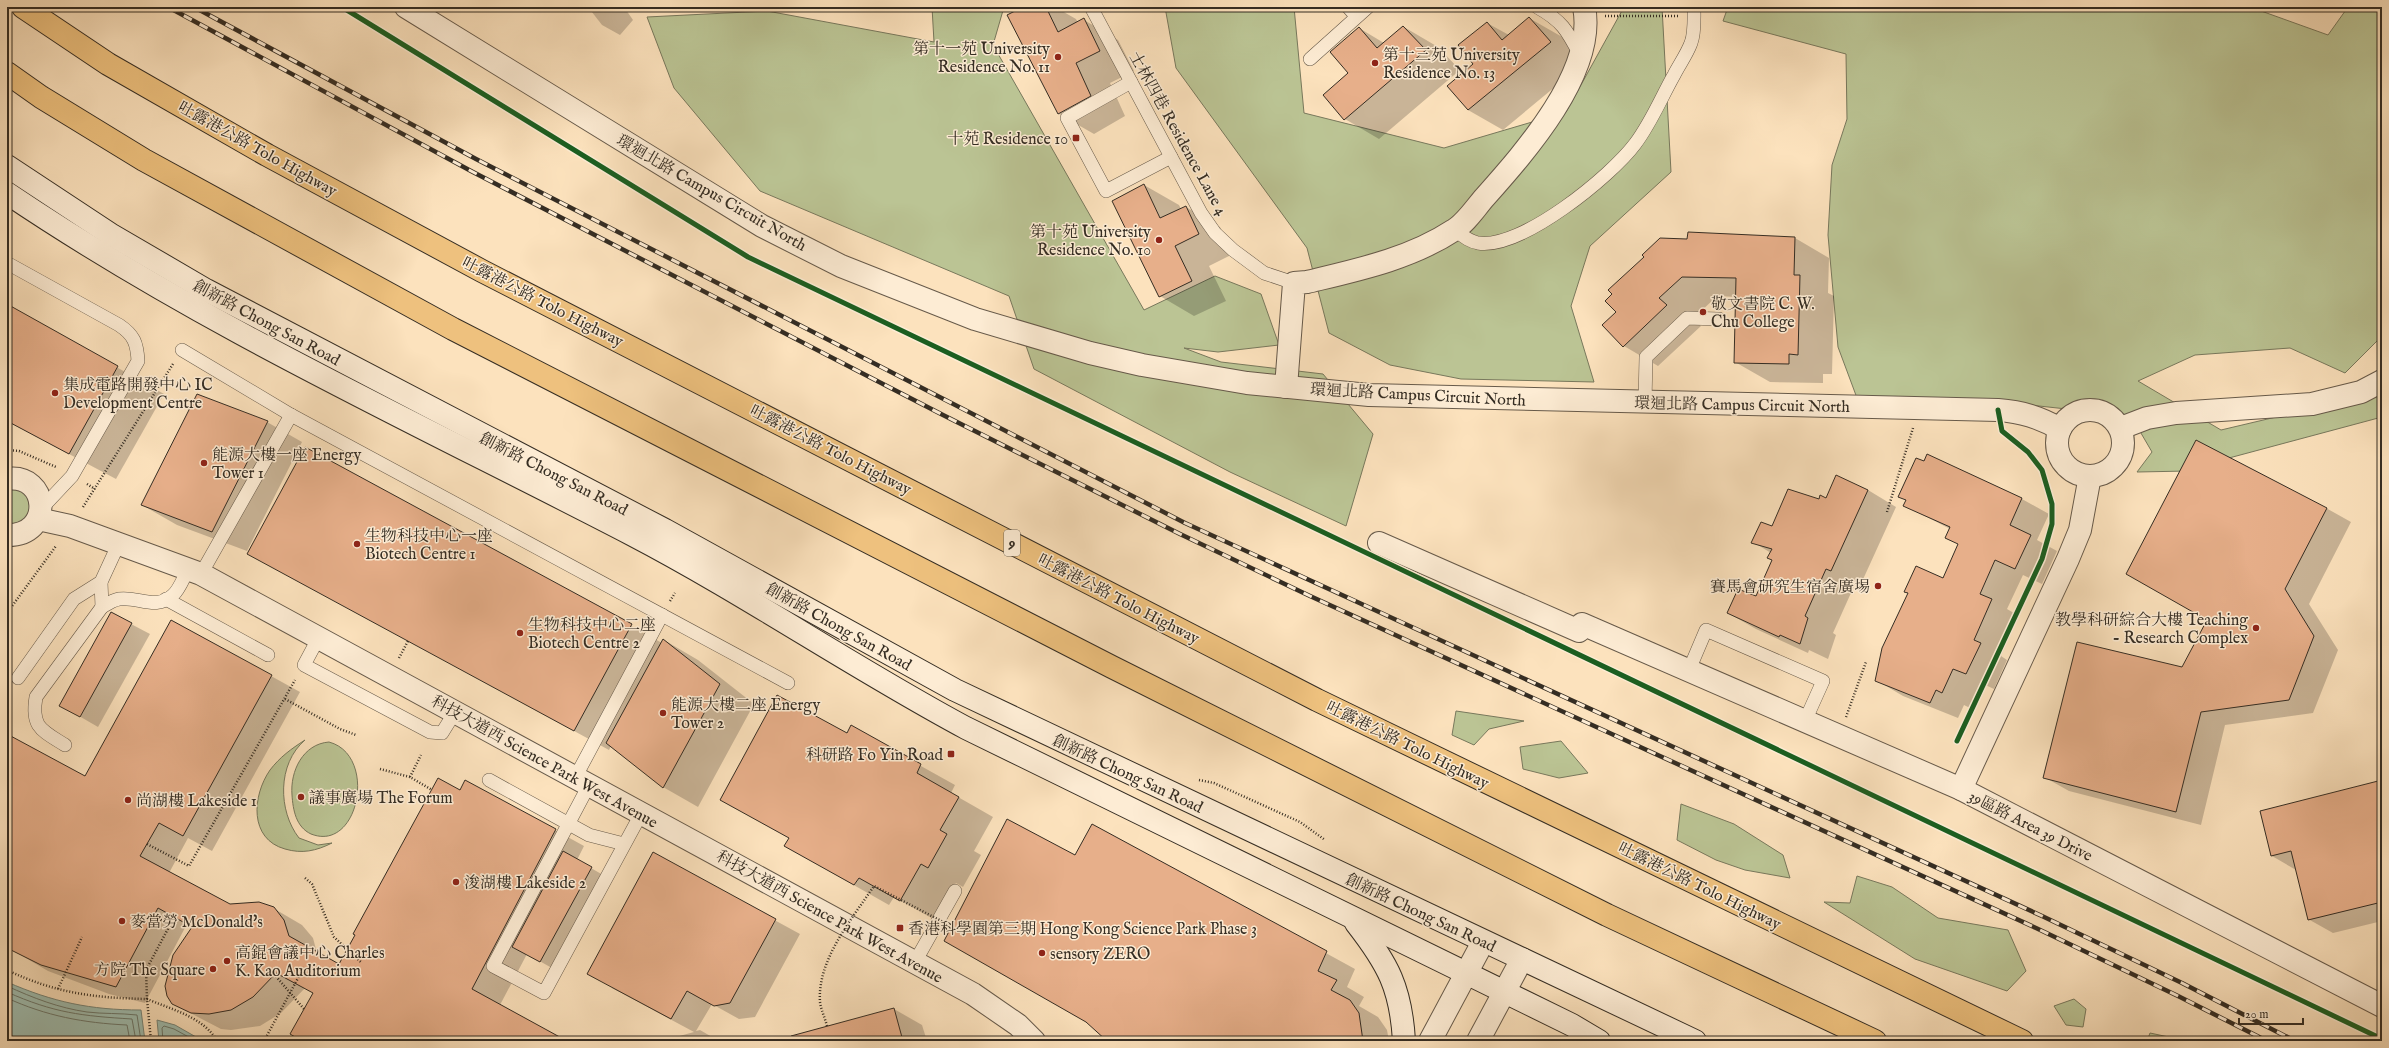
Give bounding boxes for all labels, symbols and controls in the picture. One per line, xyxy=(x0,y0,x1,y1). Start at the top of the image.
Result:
place label: 第十一苑 University Residence No. 11 xyxy=(913,40,1050,78)
place label: 第十三苑 University Residence No. 13 xyxy=(1383,46,1520,84)
street label: 士林四巷 Residence Lane 4 xyxy=(1124,48,1231,220)
marker: 第十一苑 University Residence No. 11 xyxy=(1053,52,1063,62)
marker: 第十三苑 University Residence No. 13 xyxy=(1370,58,1380,68)
street label: 吐露港公路 Tolo Highway xyxy=(174,98,340,202)
place label: 十苑 Residence 10 xyxy=(947,130,1068,150)
street label: 環迴北路 Campus Circuit North xyxy=(612,131,810,257)
marker: 十苑 Residence 10 xyxy=(1071,133,1081,143)
place label: 第十苑 University Residence No. 10 xyxy=(1030,223,1151,261)
marker: 第十苑 University Residence No. 10 xyxy=(1154,235,1164,245)
street label: 吐露港公路 Tolo Highway xyxy=(458,253,626,352)
street label: 創新路 Chong San Road xyxy=(189,276,344,371)
place label: 敬文書院 C. W. Chu College xyxy=(1711,295,1815,333)
marker: 敬文書院 C. W. Chu College xyxy=(1698,307,1708,317)
place label: 集成電路開發中心 IC Development Centre xyxy=(63,376,213,414)
street label: 環迴北路 Campus Circuit North xyxy=(1310,380,1527,412)
marker: 集成電路開發中心 IC Development Centre xyxy=(50,388,60,398)
street label: 環迴北路 Campus Circuit North xyxy=(1634,394,1851,418)
street label: 吐露港公路 Tolo Highway xyxy=(746,401,914,500)
street label: 創新路 Chong San Road xyxy=(476,429,631,521)
place label: 能源大樓一座 Energy Tower 1 xyxy=(212,446,362,484)
marker: 能源大樓一座 Energy Tower 1 xyxy=(199,458,209,468)
place label: 生物科技中心一座 Biotech Centre 1 xyxy=(365,527,493,565)
road number: 9 xyxy=(1004,530,1020,556)
marker: 生物科技中心一座 Biotech Centre 1 xyxy=(352,539,362,549)
street label: 吐露港公路 Tolo Highway xyxy=(1034,550,1202,649)
place label: 賽馬會研究生宿舍廣埸 xyxy=(1710,578,1870,598)
street label: 創新路 Chong San Road xyxy=(761,579,915,676)
marker: 賽馬會研究生宿舍廣埸 xyxy=(1873,581,1883,591)
place label: 教學科研綜合大樓 Teaching - Research Complex xyxy=(2055,611,2248,649)
place label: 生物科技中心二座 Biotech Centre 2 xyxy=(528,616,656,654)
marker: 教學科研綜合大樓 Teaching - Research Complex xyxy=(2251,623,2261,633)
marker: 生物科技中心二座 Biotech Centre 2 xyxy=(515,628,525,638)
street label: 科技大道西 Science Park West Avenue xyxy=(427,692,661,833)
place label: 能源大樓二座 Energy Tower 2 xyxy=(671,696,821,734)
street label: 吐露港公路 Tolo Highway xyxy=(1322,698,1492,794)
marker: 能源大樓二座 Energy Tower 2 xyxy=(658,708,668,718)
street label: 創新路 Chong San Road xyxy=(1049,731,1206,819)
place label: 科研路 Fo Yin Road xyxy=(806,746,943,766)
marker: 科研路 Fo Yin Road xyxy=(946,749,956,759)
street label: 39區路 Area 39 Drive xyxy=(1965,787,2095,867)
place label: 議事廣場 The Forum xyxy=(309,789,453,809)
place label: 尚湖樓 Lakeside 1 xyxy=(136,792,257,812)
marker: 議事廣場 The Forum xyxy=(296,792,306,802)
marker: 尚湖樓 Lakeside 1 xyxy=(123,795,133,805)
street label: 吐露港公路 Tolo Highway xyxy=(1614,839,1784,935)
street label: 科技大道西 Science Park West Avenue xyxy=(712,847,946,988)
street label: 創新路 Chong San Road xyxy=(1342,870,1499,958)
place label: 浚湖樓 Lakeside 2 xyxy=(464,874,586,894)
marker: 浚湖樓 Lakeside 2 xyxy=(451,877,461,887)
place label: 麥當勞 McDonald's xyxy=(130,913,263,933)
marker: 麥當勞 McDonald's xyxy=(117,916,127,926)
place label: 香港科學園第三期 Hong Kong Science Park Phase 3 xyxy=(908,920,1257,940)
marker: 香港科學園第三期 Hong Kong Science Park Phase 3 xyxy=(895,923,905,933)
place label: 高錕會議中心 Charles K. Kao Auditorium xyxy=(235,944,385,982)
place label: sensory ZERO xyxy=(1050,945,1150,965)
marker: sensory ZERO xyxy=(1037,948,1047,958)
marker: 高錕會議中心 Charles K. Kao Auditorium xyxy=(222,956,232,966)
place label: 方院 The Square xyxy=(94,961,205,981)
marker: 方院 The Square xyxy=(208,964,218,974)
scale bar xyxy=(2239,1000,2303,1026)
text: 20 m xyxy=(2245,1007,2268,1022)

